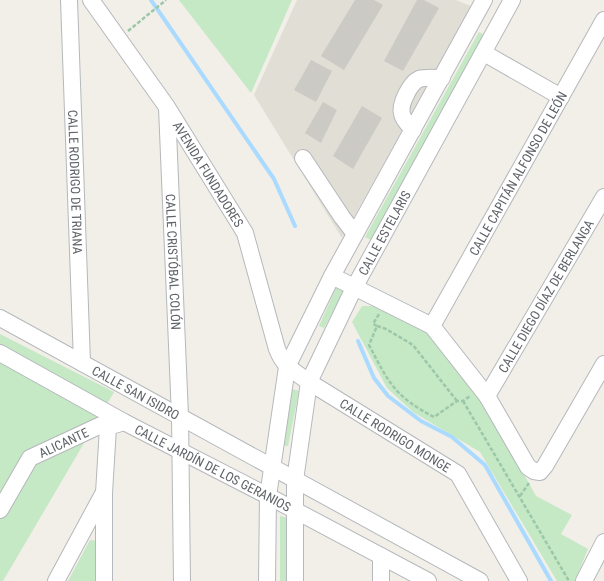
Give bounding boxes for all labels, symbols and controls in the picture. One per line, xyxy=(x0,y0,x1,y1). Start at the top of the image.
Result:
street label: CALLE CAPITÁN ALFONSO DE LEÓN xyxy=(466,89,570,258)
street label: CALLE RODRIGO DE TRIANA xyxy=(65,109,86,255)
street label: AVENIDA FUNDADORES xyxy=(170,118,247,230)
street label: CALLE ESTELARIS xyxy=(355,188,413,278)
street label: CALLE CRISTÓBAL COLÓN xyxy=(163,194,184,330)
street label: CALLE DIEGO DÍAZ DE BERLANGA xyxy=(495,216,597,375)
street label: CALLE SAN ISIDRO xyxy=(90,362,182,423)
street label: CALLE RODRIGO MONGE xyxy=(337,395,453,475)
street label: CALLE JARDÍN DE LOS GERANIOS xyxy=(132,421,294,514)
street label: ALICANTE xyxy=(36,424,91,460)

